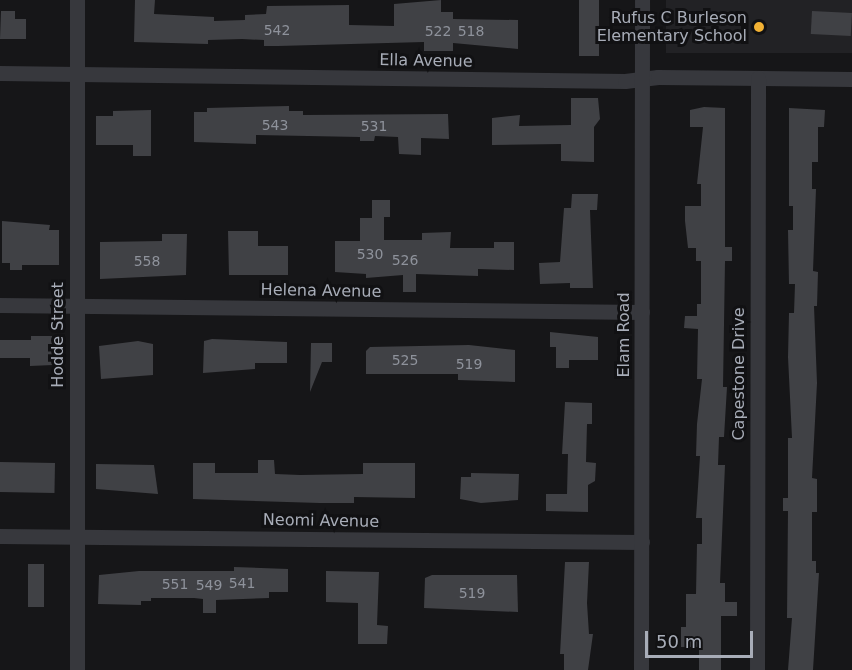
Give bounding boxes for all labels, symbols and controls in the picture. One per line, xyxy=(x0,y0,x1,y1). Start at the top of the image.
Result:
place label: Rufus C Burleson Elementary School xyxy=(597,8,747,46)
marker: Rufus C Burleson Elementary School xyxy=(752,20,766,34)
house number: 542 xyxy=(264,22,290,38)
house number: 522 xyxy=(425,23,451,39)
house number: 518 xyxy=(458,23,484,39)
street label: Ella Avenue xyxy=(379,51,473,71)
house number: 543 xyxy=(262,117,288,133)
house number: 531 xyxy=(361,118,387,134)
house number: 530 xyxy=(357,246,383,262)
house number: 526 xyxy=(392,252,418,268)
house number: 558 xyxy=(134,253,160,269)
street label: Helena Avenue xyxy=(261,280,381,302)
street label: Hodde Street xyxy=(48,282,68,388)
street label: Elam Road xyxy=(614,292,634,378)
street label: Capestone Drive xyxy=(729,307,749,441)
house number: 525 xyxy=(392,352,418,368)
house number: 519 xyxy=(456,356,482,372)
street label: Neomi Avenue xyxy=(263,510,379,532)
house number: 541 xyxy=(229,575,255,591)
house number: 551 xyxy=(162,576,188,592)
house number: 549 xyxy=(196,577,222,593)
house number: 519 xyxy=(459,585,485,601)
scale bar xyxy=(648,619,756,657)
text: 50 m xyxy=(656,631,702,652)

